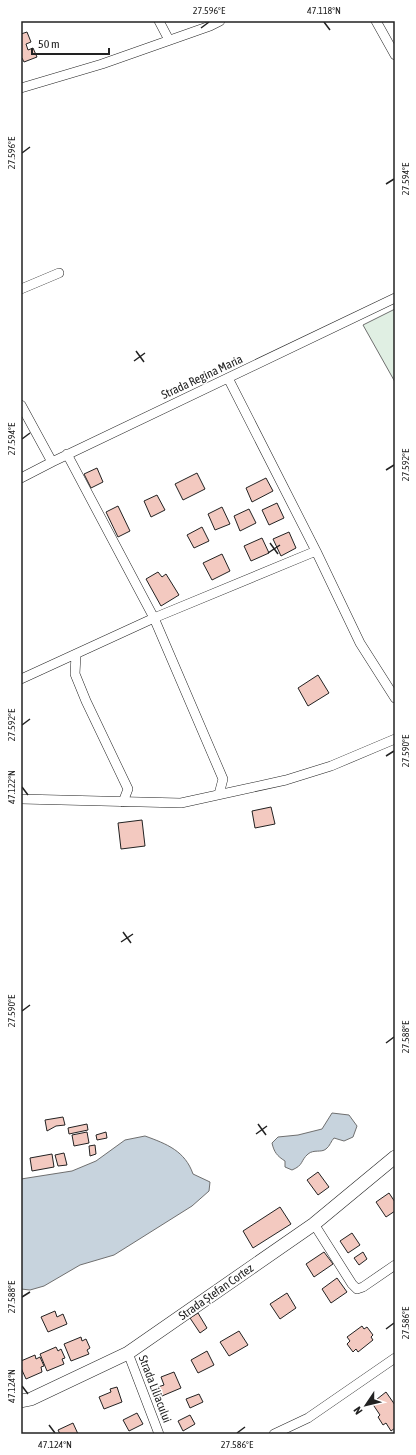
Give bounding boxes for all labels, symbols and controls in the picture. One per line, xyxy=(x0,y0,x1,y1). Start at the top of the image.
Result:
text: 27.596°E xyxy=(193,5,226,16)
text: 47.118°N xyxy=(307,5,341,16)
scale bar xyxy=(32,30,109,56)
text: 50 m xyxy=(38,37,60,51)
text: 27.596°E xyxy=(6,136,17,169)
text: 27.594°E xyxy=(400,162,411,195)
street label: Strada Regina Maria xyxy=(159,352,245,402)
text: 27.594°E xyxy=(6,422,17,455)
text: 27.592°E xyxy=(400,448,411,481)
text: 27.592°E xyxy=(6,708,17,741)
text: 27.590°E xyxy=(400,734,411,767)
text: 47.122°N xyxy=(6,770,17,804)
text: 27.590°E xyxy=(6,994,17,1027)
text: 27.588°E xyxy=(400,1020,411,1053)
street label: Strada Ștefan Cortez xyxy=(176,1261,257,1323)
text: 27.588°E xyxy=(6,1280,17,1313)
text: 27.586°E xyxy=(400,1306,411,1339)
street label: Strada Liliacului xyxy=(136,1353,174,1425)
text: 47.124°N xyxy=(6,1369,17,1403)
north arrow xyxy=(346,1385,386,1425)
text: N xyxy=(351,1405,365,1417)
text: 47.124°N xyxy=(38,1439,72,1450)
text: 27.586°E xyxy=(221,1439,254,1450)

